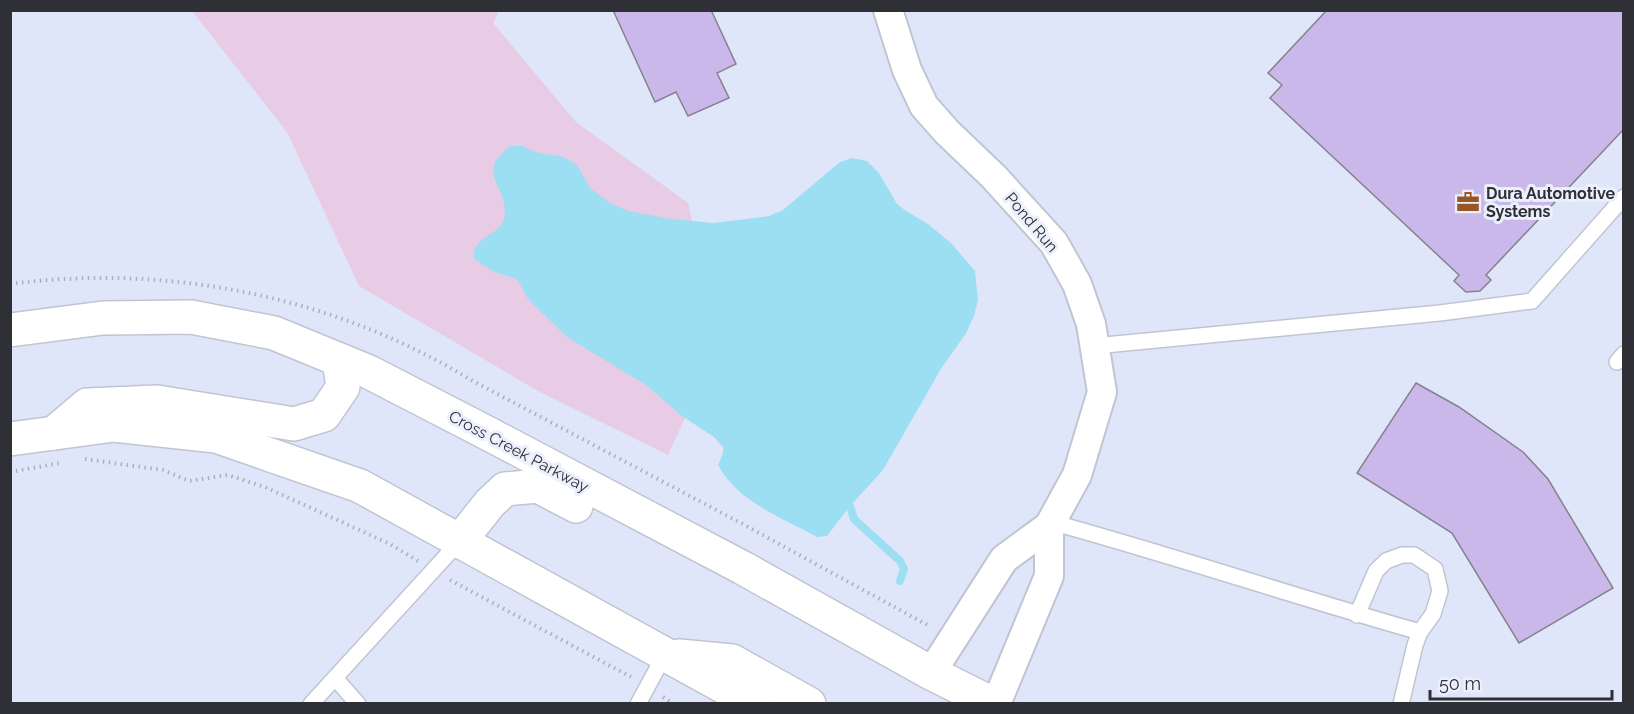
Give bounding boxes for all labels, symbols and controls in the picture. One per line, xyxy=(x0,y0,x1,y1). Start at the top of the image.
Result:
place label: Dura Automotive Systems xyxy=(1486,184,1615,221)
street label: Pond Run xyxy=(1001,189,1062,256)
office icon: Dura Automotive Systems xyxy=(1455,189,1481,215)
street label: Cross Creek Parkway xyxy=(446,407,592,497)
scale bar xyxy=(1430,663,1612,701)
text: 50 m xyxy=(1439,673,1481,694)

